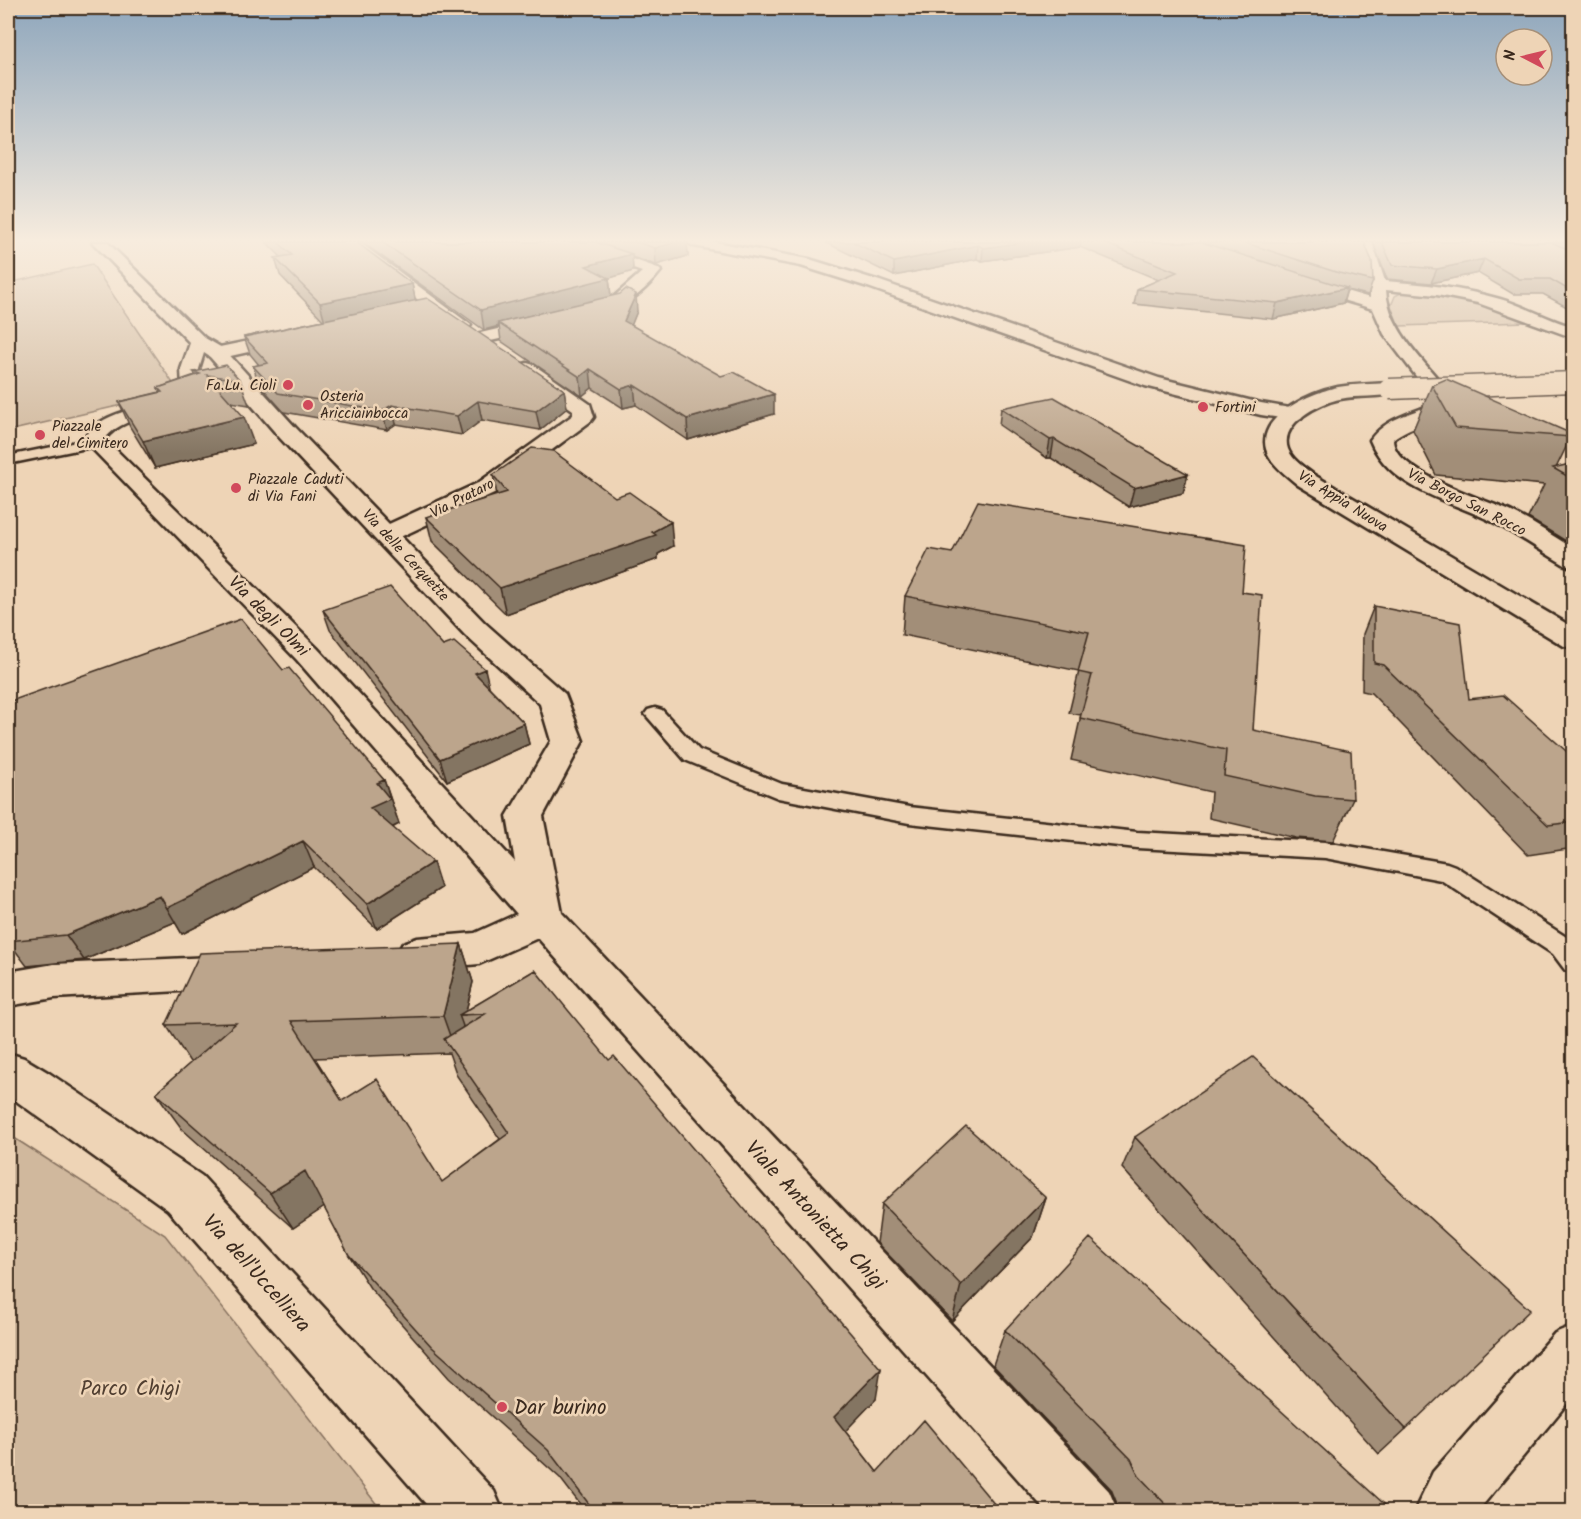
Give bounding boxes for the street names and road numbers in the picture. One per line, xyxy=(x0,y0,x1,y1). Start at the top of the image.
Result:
street label: Via Borgo San Rocco xyxy=(1403,463,1530,543)
street label: Via Appia Nuova xyxy=(1293,465,1392,539)
street label: Via Prataro xyxy=(426,472,499,525)
street label: Via delle Cerquette xyxy=(356,504,455,608)
street label: Via degli Olmi xyxy=(221,570,316,665)
street label: Viale Antonietta Chigi xyxy=(736,1134,894,1299)
street label: Via dell'Uccelliera xyxy=(193,1207,318,1341)

